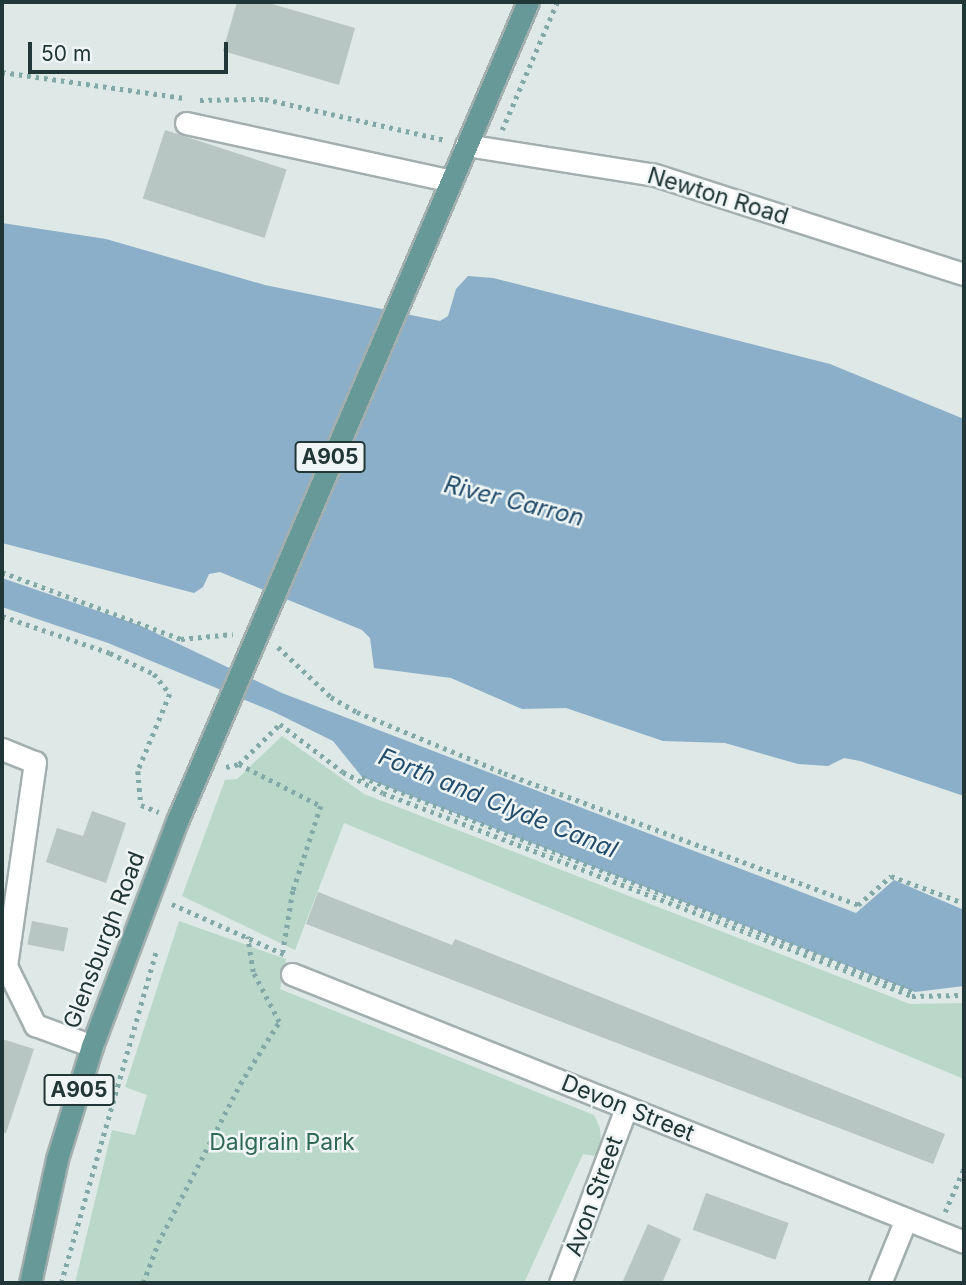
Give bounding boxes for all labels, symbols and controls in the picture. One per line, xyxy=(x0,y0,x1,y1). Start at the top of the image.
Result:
scale bar xyxy=(32,28,231,72)
text: 50 m xyxy=(41,41,91,66)
street label: Newton Road xyxy=(644,161,792,231)
road number: A905 xyxy=(293,440,367,475)
water label: River Carron xyxy=(441,470,587,532)
water label: Forth and Clyde Canal xyxy=(374,742,622,864)
street label: Glensburgh Road xyxy=(58,848,150,1032)
street label: Devon Street xyxy=(558,1069,698,1147)
road number: A905 xyxy=(42,1072,116,1108)
park label: Dalgrain Park xyxy=(209,1128,355,1156)
street label: Avon Street xyxy=(560,1132,628,1260)

